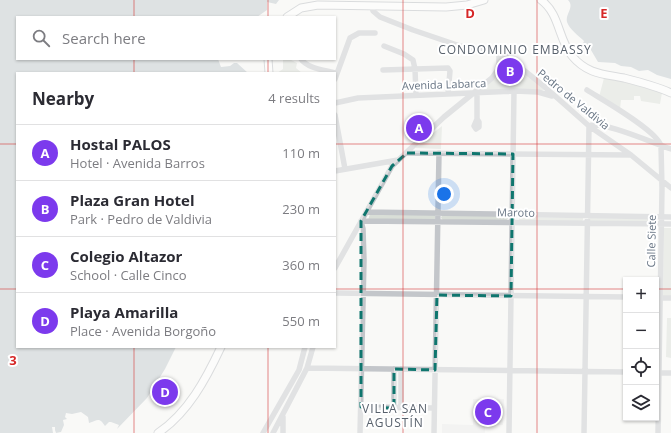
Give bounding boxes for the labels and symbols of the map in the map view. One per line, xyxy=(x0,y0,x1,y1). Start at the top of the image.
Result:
text: D xyxy=(465,4,475,22)
text: E xyxy=(600,4,608,22)
district label: CONDOMINIO EMBASSY xyxy=(438,41,592,58)
pin: B xyxy=(497,56,523,86)
street label: Pedro de Valdivia xyxy=(535,65,613,133)
street label: Avenida Labarca xyxy=(402,75,486,93)
pin: A xyxy=(406,113,432,143)
your location xyxy=(434,184,454,204)
street label: Maroto xyxy=(497,204,535,220)
street label: Calle Siete xyxy=(643,215,659,267)
text: 3 xyxy=(9,351,17,369)
pin: D xyxy=(152,377,178,407)
pin: C xyxy=(475,397,501,427)
district label: VILLA SAN AGUSTÍN xyxy=(362,400,428,431)

